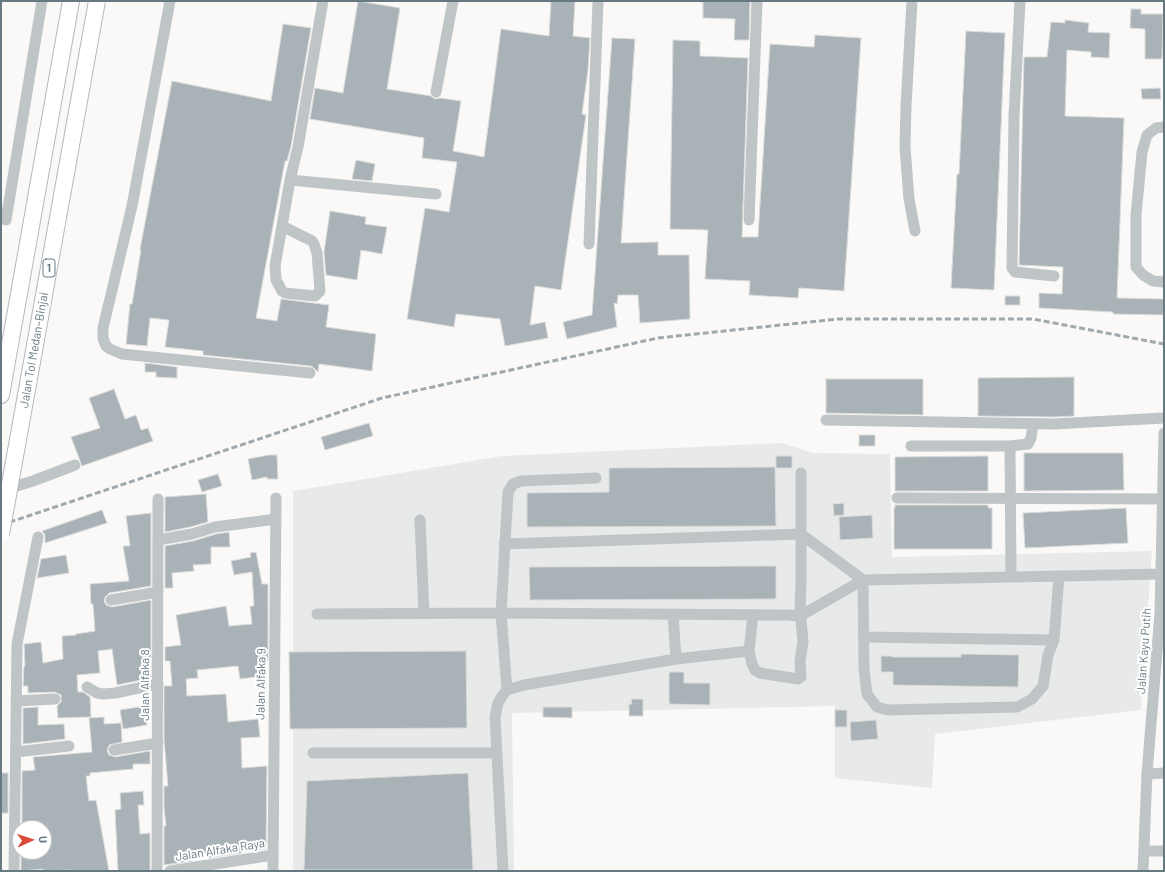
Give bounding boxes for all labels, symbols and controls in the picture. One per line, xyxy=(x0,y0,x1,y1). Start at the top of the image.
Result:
road number: 1 xyxy=(43,259,55,277)
street label: Jalan Tol Medan–Binjai xyxy=(17,291,51,409)
street label: Jalan Kayu Putih xyxy=(1134,608,1154,694)
street label: Jalan Alfaka 9 xyxy=(253,648,269,720)
street label: Jalan Alfaka 8 xyxy=(138,649,152,721)
north arrow xyxy=(12,820,52,860)
text: U xyxy=(37,836,50,843)
street label: Jalan Alfaka Raya xyxy=(174,836,266,864)

